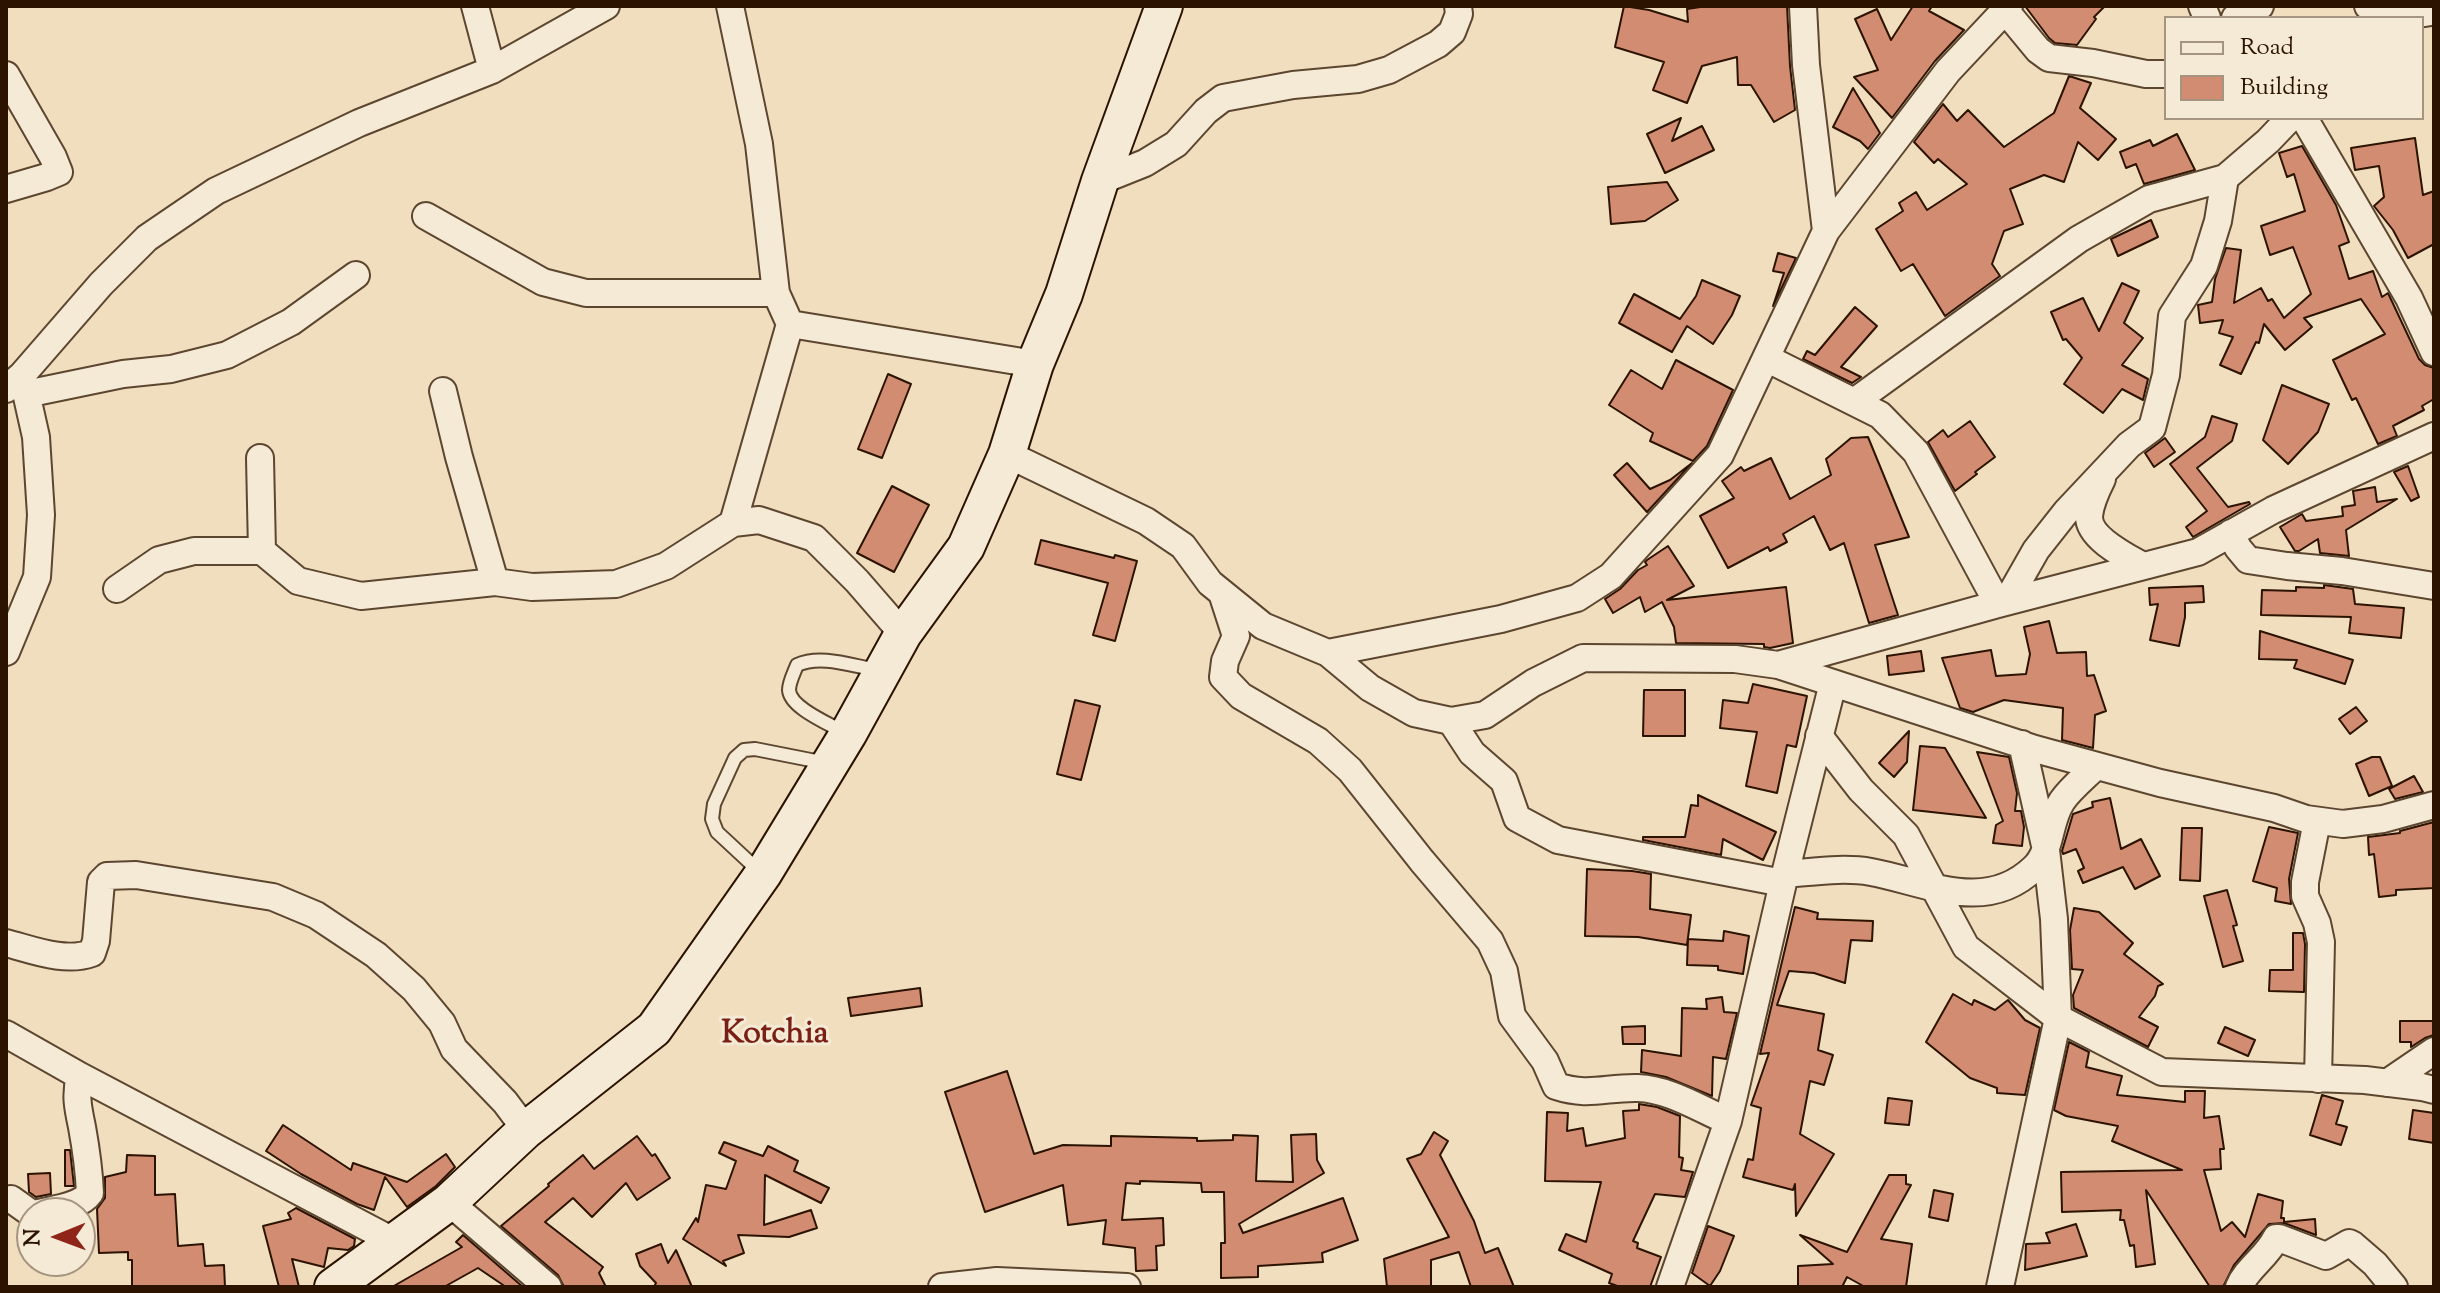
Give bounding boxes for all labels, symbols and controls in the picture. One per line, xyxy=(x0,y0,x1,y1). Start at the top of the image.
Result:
legend xyxy=(2164,16,2424,120)
text: Road xyxy=(2240,31,2294,65)
text: Building xyxy=(2240,71,2328,105)
district label: Kotchia xyxy=(722,1018,828,1056)
north arrow xyxy=(16,1197,96,1277)
text: N xyxy=(18,1228,50,1246)

